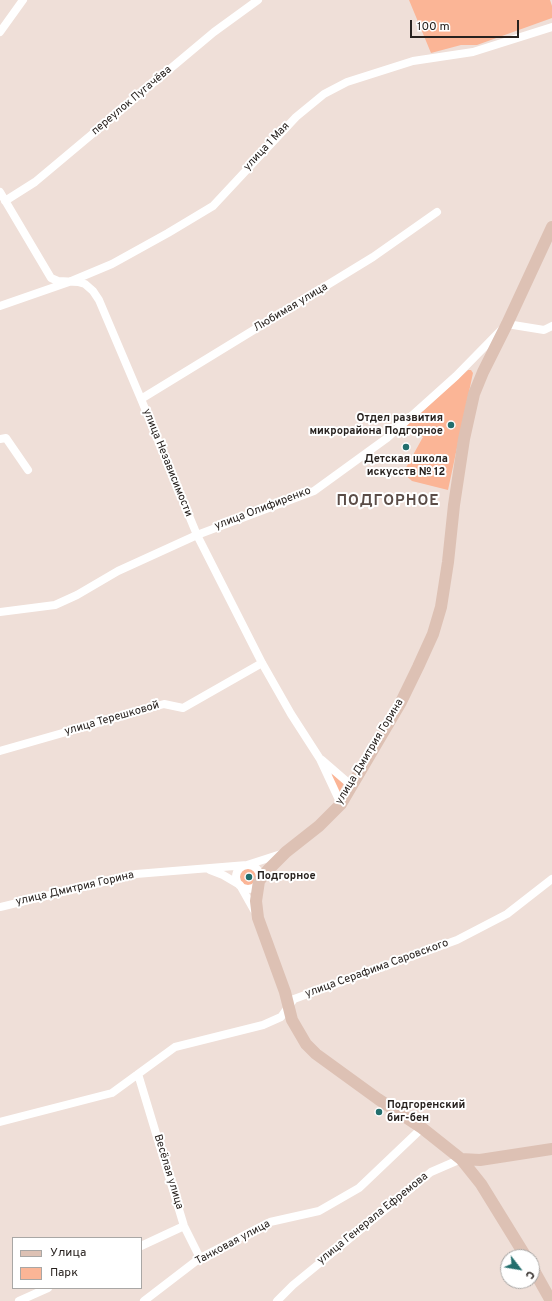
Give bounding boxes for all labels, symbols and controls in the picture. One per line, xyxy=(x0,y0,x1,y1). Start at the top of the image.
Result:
scale bar xyxy=(412,12,521,38)
text: 100 m xyxy=(417,19,450,35)
street label: переулок Пугачёва xyxy=(89,64,175,138)
street label: улица 1 Мая xyxy=(241,120,293,174)
street label: Любимая улица xyxy=(252,281,330,335)
street label: улица Независимости xyxy=(139,407,195,519)
place label: Отдел развития микрорайона Подгорное xyxy=(309,412,443,438)
marker: Отдел развития микрорайона Подгорное xyxy=(446,420,456,430)
marker: Детская школа искусств № 12 xyxy=(401,442,411,452)
place label: Детская школа искусств № 12 xyxy=(364,453,448,479)
street label: улица Олифиренко xyxy=(213,485,313,533)
district label: ПОДГОРНОЕ xyxy=(336,493,440,511)
street label: улица Дмитрия Горина xyxy=(333,697,407,807)
street label: улица Терешковой xyxy=(63,699,161,739)
street label: улица Дмитрия Горина xyxy=(15,869,135,909)
place label: Подгорное xyxy=(257,870,316,884)
marker: Подгорное xyxy=(244,872,254,882)
street label: улица Серафима Саровского xyxy=(304,937,450,1001)
place label: Подгоренский биг-бен xyxy=(387,1099,465,1125)
marker: Подгоренский биг-бен xyxy=(374,1107,384,1117)
street label: Весёлая улица xyxy=(150,1133,186,1211)
street label: улица Генерала Ефремова xyxy=(315,1170,431,1268)
street label: Танковая улица xyxy=(193,1218,273,1268)
legend xyxy=(12,1237,142,1289)
text: Улица xyxy=(50,1245,86,1261)
north arrow xyxy=(500,1249,540,1289)
text: Парк xyxy=(50,1265,78,1281)
text: С xyxy=(522,1268,537,1281)

